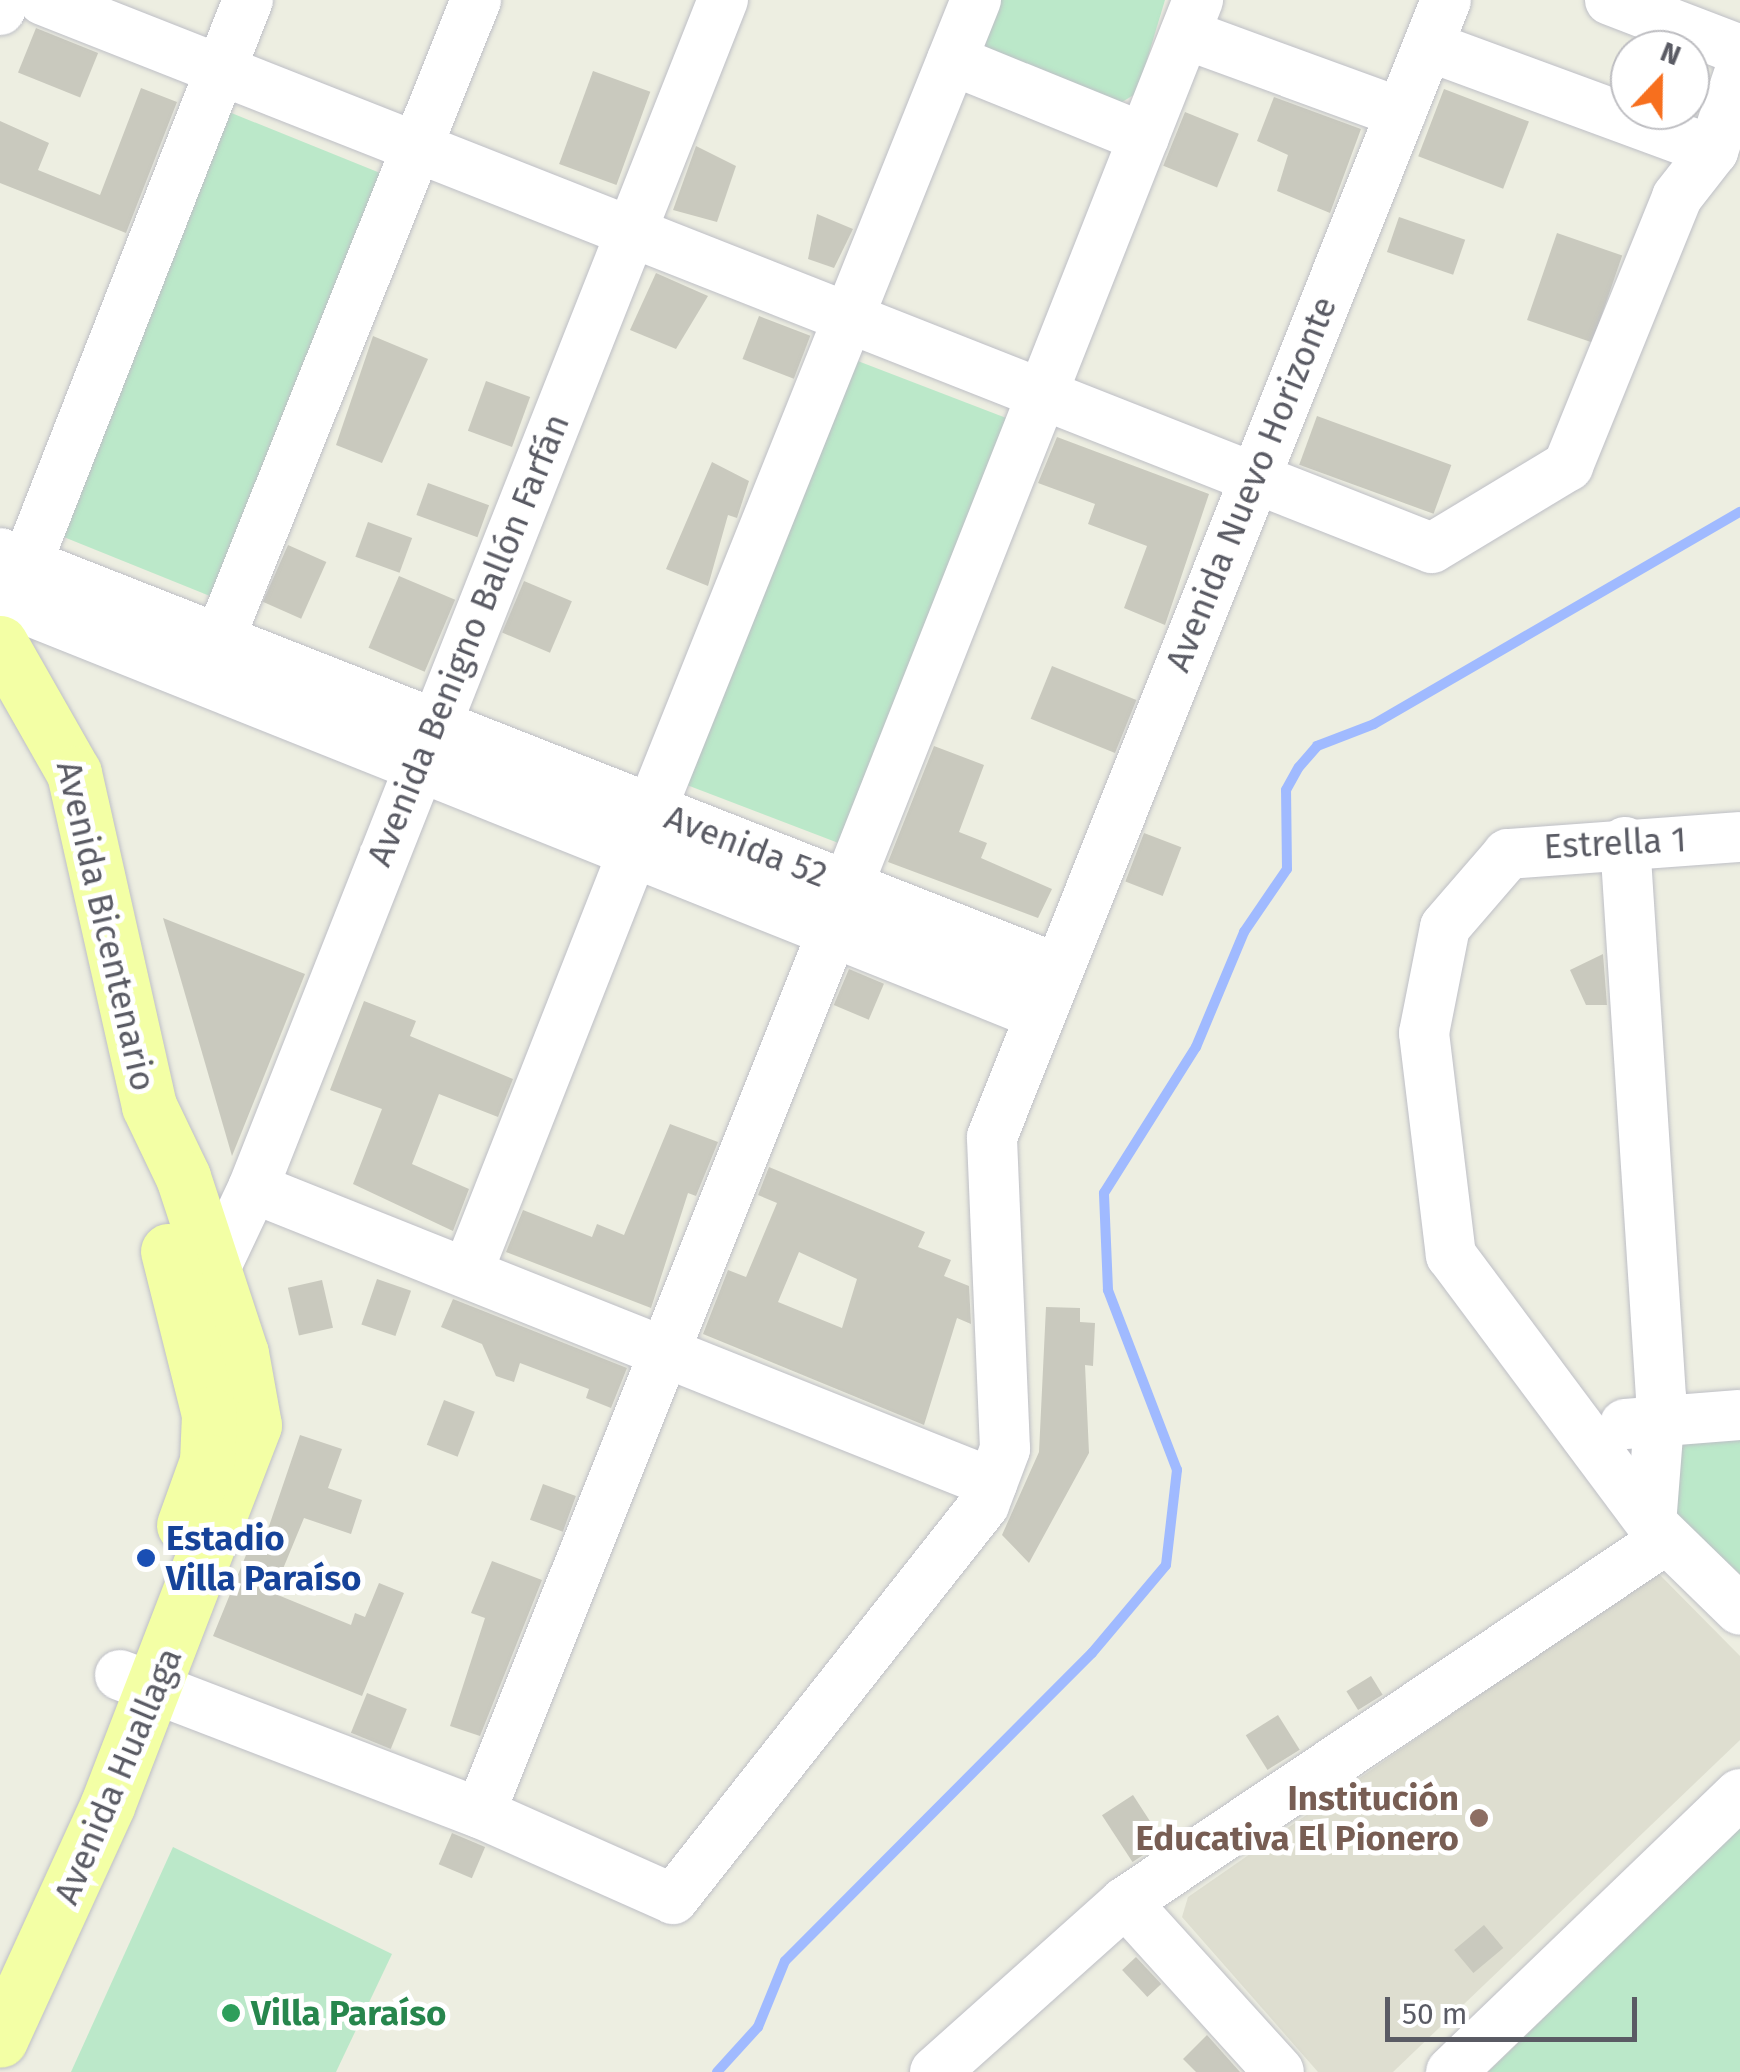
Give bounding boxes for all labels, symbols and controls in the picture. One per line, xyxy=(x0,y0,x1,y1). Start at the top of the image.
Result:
north arrow xyxy=(1610,30,1710,130)
text: N xyxy=(1656,35,1685,72)
street label: Avenida Nuevo Horizonte xyxy=(1156,290,1346,678)
street label: Avenida Benigno Ballón Farfán xyxy=(358,408,578,872)
street label: Avenida Bicentenario xyxy=(48,757,164,1095)
street label: Avenida 52 xyxy=(659,796,833,896)
street label: Estrella 1 xyxy=(1543,818,1687,868)
place label: Estadio Villa Paraíso xyxy=(166,1517,361,1599)
marker: Estadio Villa Paraíso xyxy=(135,1547,157,1569)
street label: Avenida Huallaga xyxy=(45,1642,191,1910)
place label: Institución Educativa El Pionero xyxy=(1136,1777,1459,1859)
marker: Institución Educativa El Pionero xyxy=(1468,1807,1490,1829)
scale bar xyxy=(1390,1977,1642,2039)
place label: Villa Paraíso xyxy=(251,1992,446,2034)
text: 50 m xyxy=(1402,1996,1467,2032)
marker: Villa Paraíso xyxy=(220,2002,242,2024)

